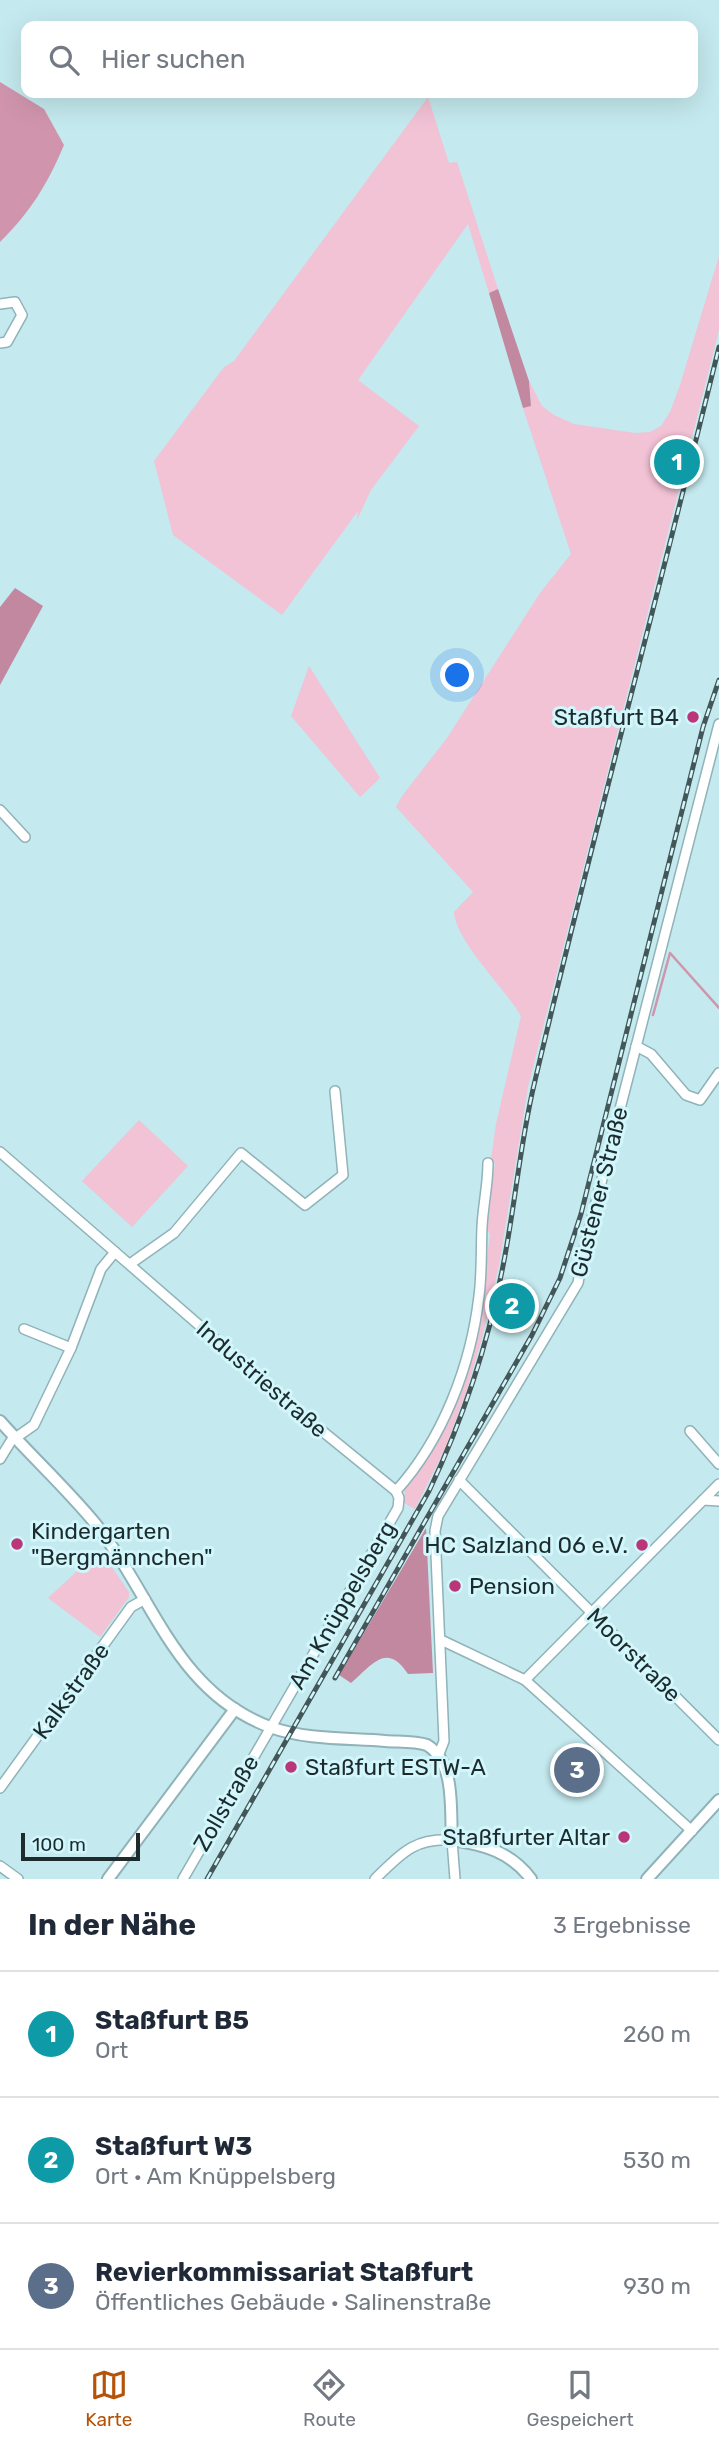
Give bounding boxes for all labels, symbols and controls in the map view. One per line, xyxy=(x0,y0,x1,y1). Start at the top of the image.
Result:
search box xyxy=(21,21,698,98)
icon: search xyxy=(45,41,83,79)
text: Hier suchen xyxy=(101,44,246,75)
pin: 1 xyxy=(654,436,700,488)
your location xyxy=(440,658,474,692)
place label: Staßfurt B4 xyxy=(554,703,679,731)
marker: Staßfurt B4 xyxy=(685,709,701,725)
street label: Güstener Straße xyxy=(564,1104,634,1280)
pin: 2 xyxy=(489,1280,535,1332)
street label: Industriestraße xyxy=(191,1315,333,1443)
street label: Am Knüppelsberg xyxy=(282,1516,402,1694)
place label: Kindergarten "Bergmännchen" xyxy=(31,1517,213,1571)
place label: HC Salzland 06 e.V. xyxy=(424,1531,628,1559)
marker: Kindergarten "Bergmännchen" xyxy=(9,1536,25,1552)
marker: HC Salzland 06 e.V. xyxy=(634,1537,650,1553)
place label: Pension xyxy=(469,1572,555,1600)
marker: Pension xyxy=(447,1578,463,1594)
street label: Moorstraße xyxy=(581,1602,687,1708)
street label: Kalkstraße xyxy=(27,1637,115,1745)
pin: 3 xyxy=(554,1744,600,1796)
street label: Zollstraße xyxy=(187,1750,265,1856)
place label: Staßfurt ESTW-A xyxy=(305,1753,486,1781)
marker: Staßfurt ESTW-A xyxy=(283,1759,299,1775)
place label: Staßfurter Altar xyxy=(442,1823,610,1851)
marker: Staßfurter Altar xyxy=(616,1829,632,1845)
scale bar xyxy=(21,1830,140,1862)
text: 100 m xyxy=(32,1833,86,1856)
text: In der Nähe xyxy=(28,1907,196,1943)
text: 3 Ergebnisse xyxy=(553,1911,691,1939)
text: Staßfurt B5 xyxy=(95,2005,249,2036)
text: 1 xyxy=(45,2020,57,2048)
text: 260 m xyxy=(623,2020,691,2048)
text: Ort xyxy=(95,2036,128,2064)
text: Staßfurt W3 xyxy=(95,2131,252,2162)
text: 2 xyxy=(44,2146,58,2174)
text: 530 m xyxy=(623,2146,691,2174)
text: Ort · Am Knüppelsberg xyxy=(95,2162,336,2190)
text: Revierkommissariat Staßfurt xyxy=(95,2257,473,2288)
text: 3 xyxy=(43,2272,59,2300)
text: 930 m xyxy=(623,2272,691,2300)
text: Öffentliches Gebäude · Salinenstraße xyxy=(95,2288,491,2316)
tab: Karte xyxy=(85,2366,132,2431)
tab: Route xyxy=(303,2366,356,2431)
tab: Gespeichert xyxy=(526,2366,634,2431)

